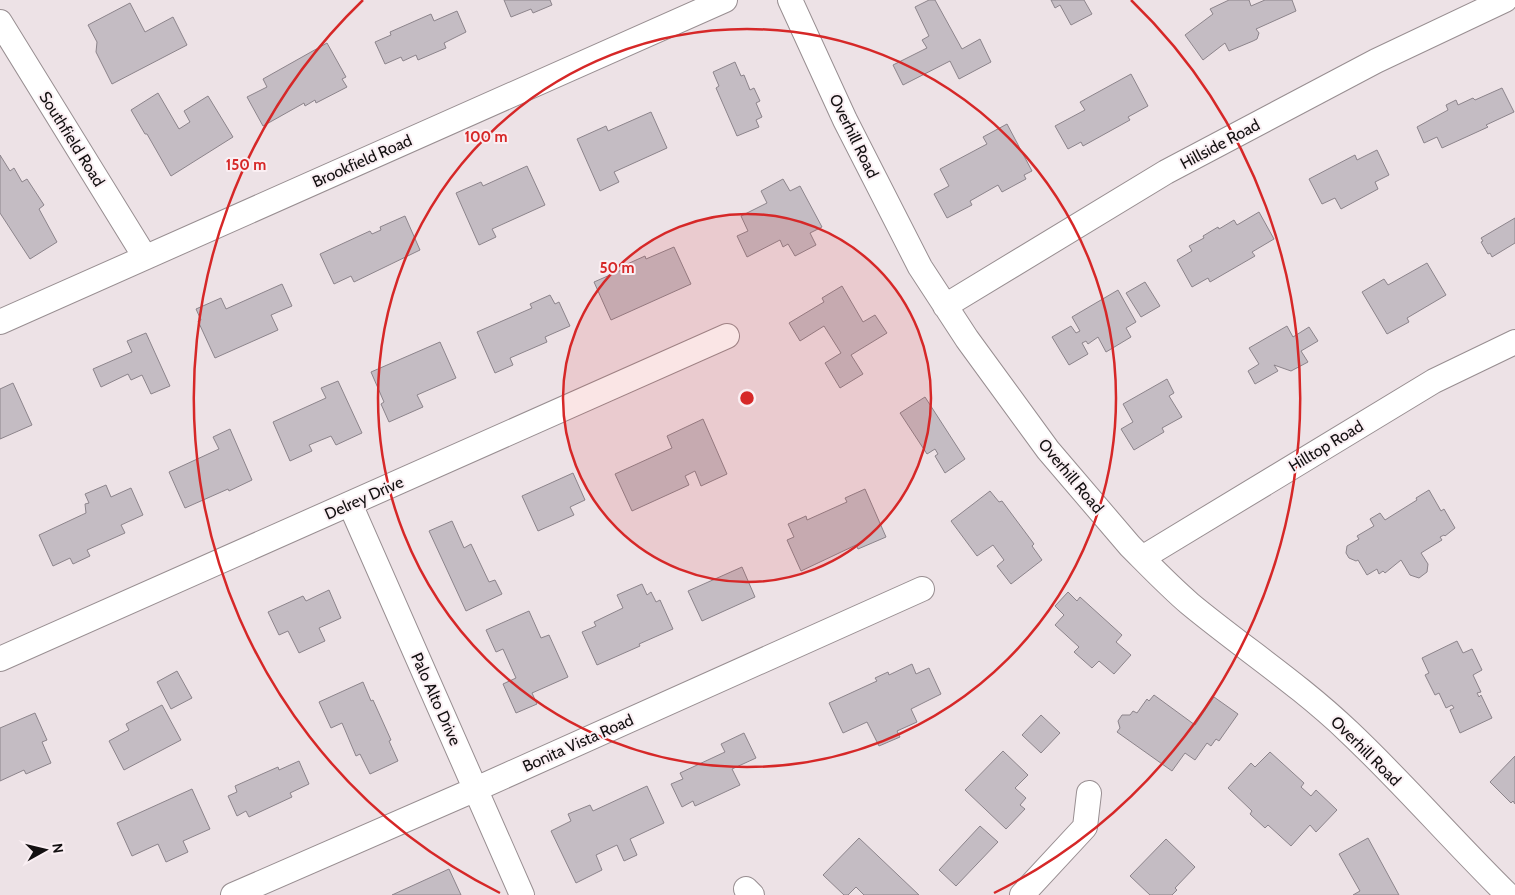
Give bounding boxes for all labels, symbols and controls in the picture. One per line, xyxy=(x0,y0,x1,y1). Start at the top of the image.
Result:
street label: Southfield Road xyxy=(35,88,109,190)
street label: Overhill Road xyxy=(825,91,883,181)
street label: Hillside Road xyxy=(1177,115,1263,173)
text: 100 m xyxy=(464,128,508,146)
street label: Brookfield Road xyxy=(309,131,415,191)
text: 150 m xyxy=(226,156,266,174)
text: 50 m xyxy=(599,259,635,277)
centre of rings xyxy=(738,389,756,407)
street label: Hilltop Road xyxy=(1285,416,1367,476)
street label: Overhill Road xyxy=(1034,435,1108,517)
street label: Delrey Drive xyxy=(322,472,406,524)
street label: Palo Alto Drive xyxy=(407,650,465,748)
street label: Bonita Vista Road xyxy=(520,710,636,776)
street label: Overhill Road xyxy=(1327,712,1405,790)
north arrow xyxy=(20,825,70,875)
text: N xyxy=(48,842,67,854)

